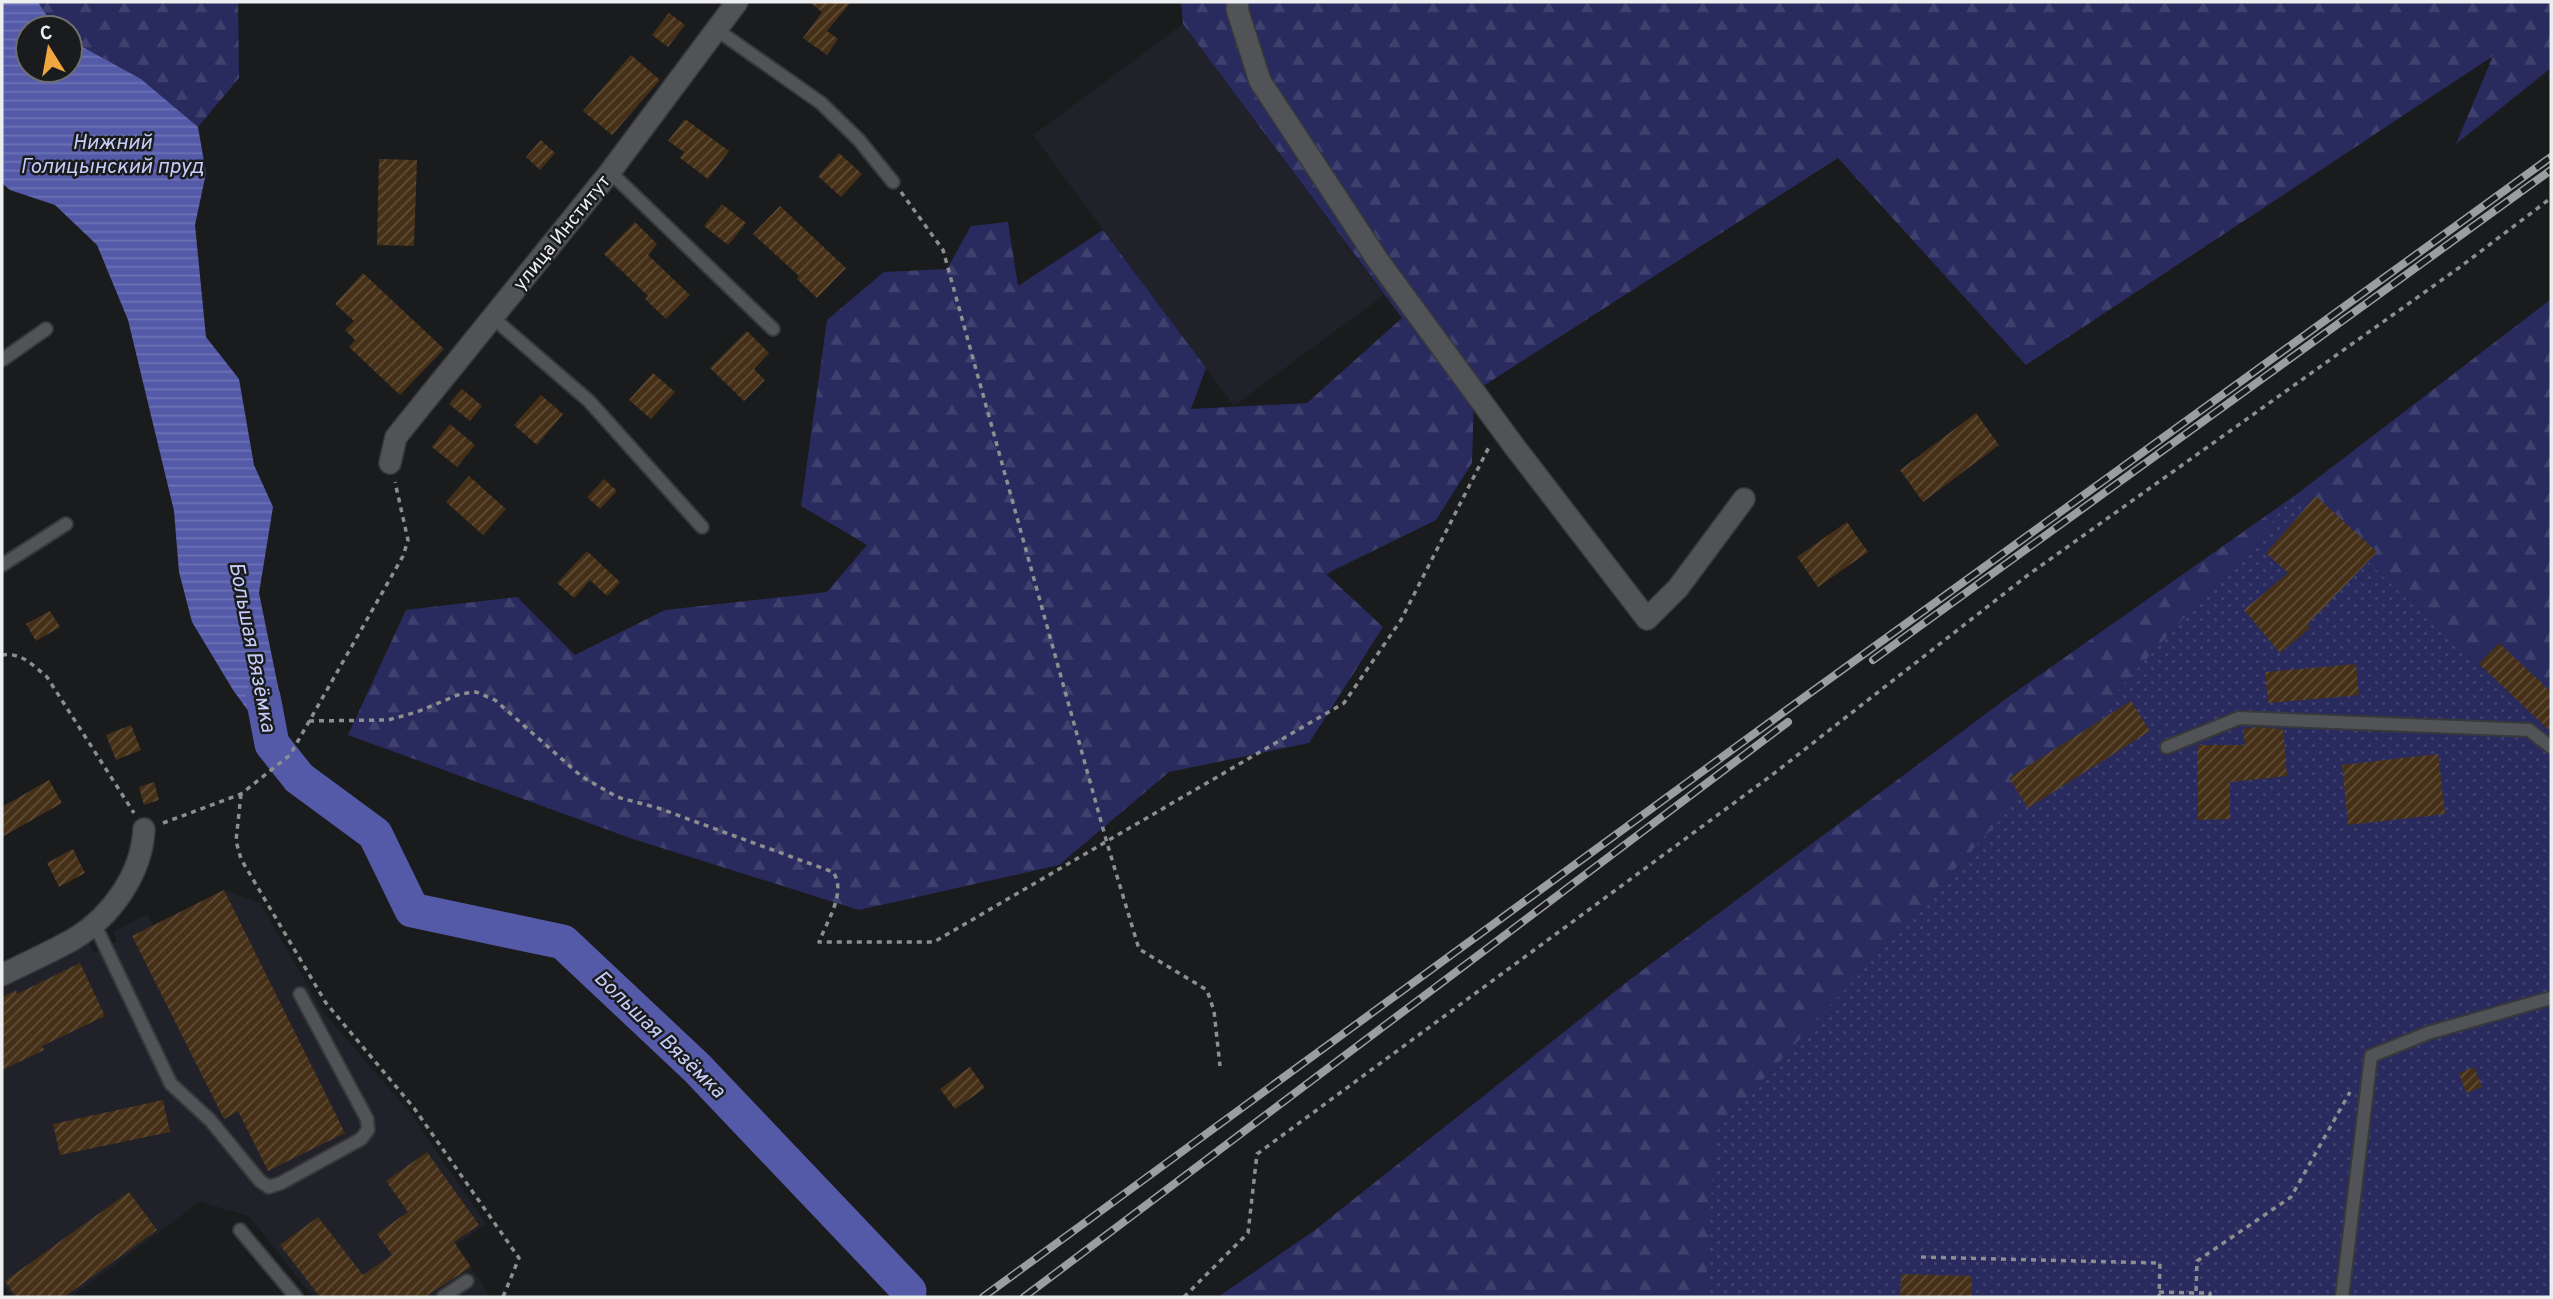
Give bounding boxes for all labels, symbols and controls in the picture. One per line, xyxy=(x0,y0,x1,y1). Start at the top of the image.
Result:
north arrow xyxy=(14,14,84,84)
text: С xyxy=(38,21,54,47)
water label: Нижний Голицынский пруд xyxy=(20,130,204,181)
street label: улица Институт xyxy=(509,170,617,296)
water label: Большая Вязёмка xyxy=(222,560,281,735)
water label: Большая Вязёмка xyxy=(587,965,731,1105)

